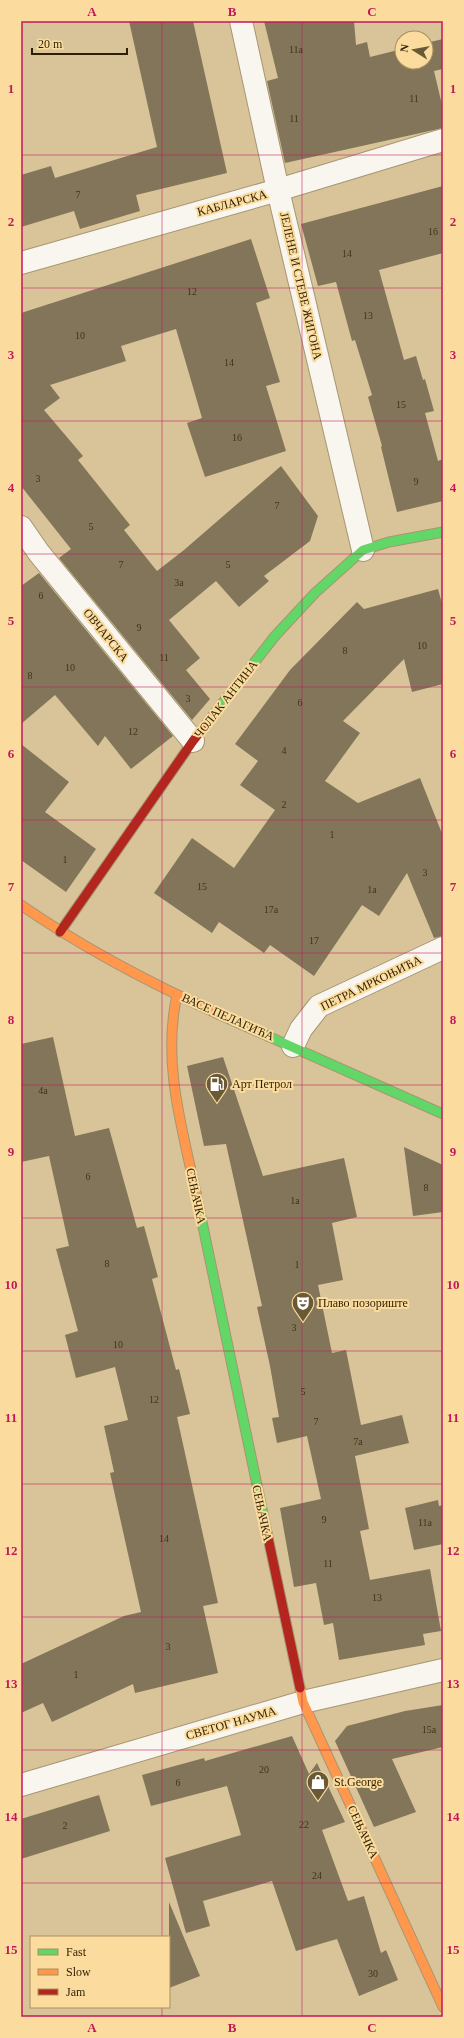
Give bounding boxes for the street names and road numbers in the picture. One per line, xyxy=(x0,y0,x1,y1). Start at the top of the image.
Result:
street label: КАБЛАРСКА xyxy=(196,187,269,219)
street label: ЈЕЛЕНЕ И СТЕВЕ ЖИГОНА xyxy=(277,211,325,361)
street label: ОВЧАРСКА xyxy=(80,606,132,665)
street label: ЧОЛАК АНТИНА xyxy=(191,657,261,740)
street label: ПЕТРА МРКОЊИЋА xyxy=(318,952,424,1014)
street label: ВАСЕ ПЕЛАГИЋА xyxy=(180,990,277,1044)
street label: СЕЊАЧКА xyxy=(183,1167,209,1226)
street label: СЕЊАЧКА xyxy=(249,1484,275,1543)
street label: СВЕТОГ НАУМА xyxy=(184,1703,278,1743)
street label: СЕЊАЧКА xyxy=(345,1803,382,1861)

